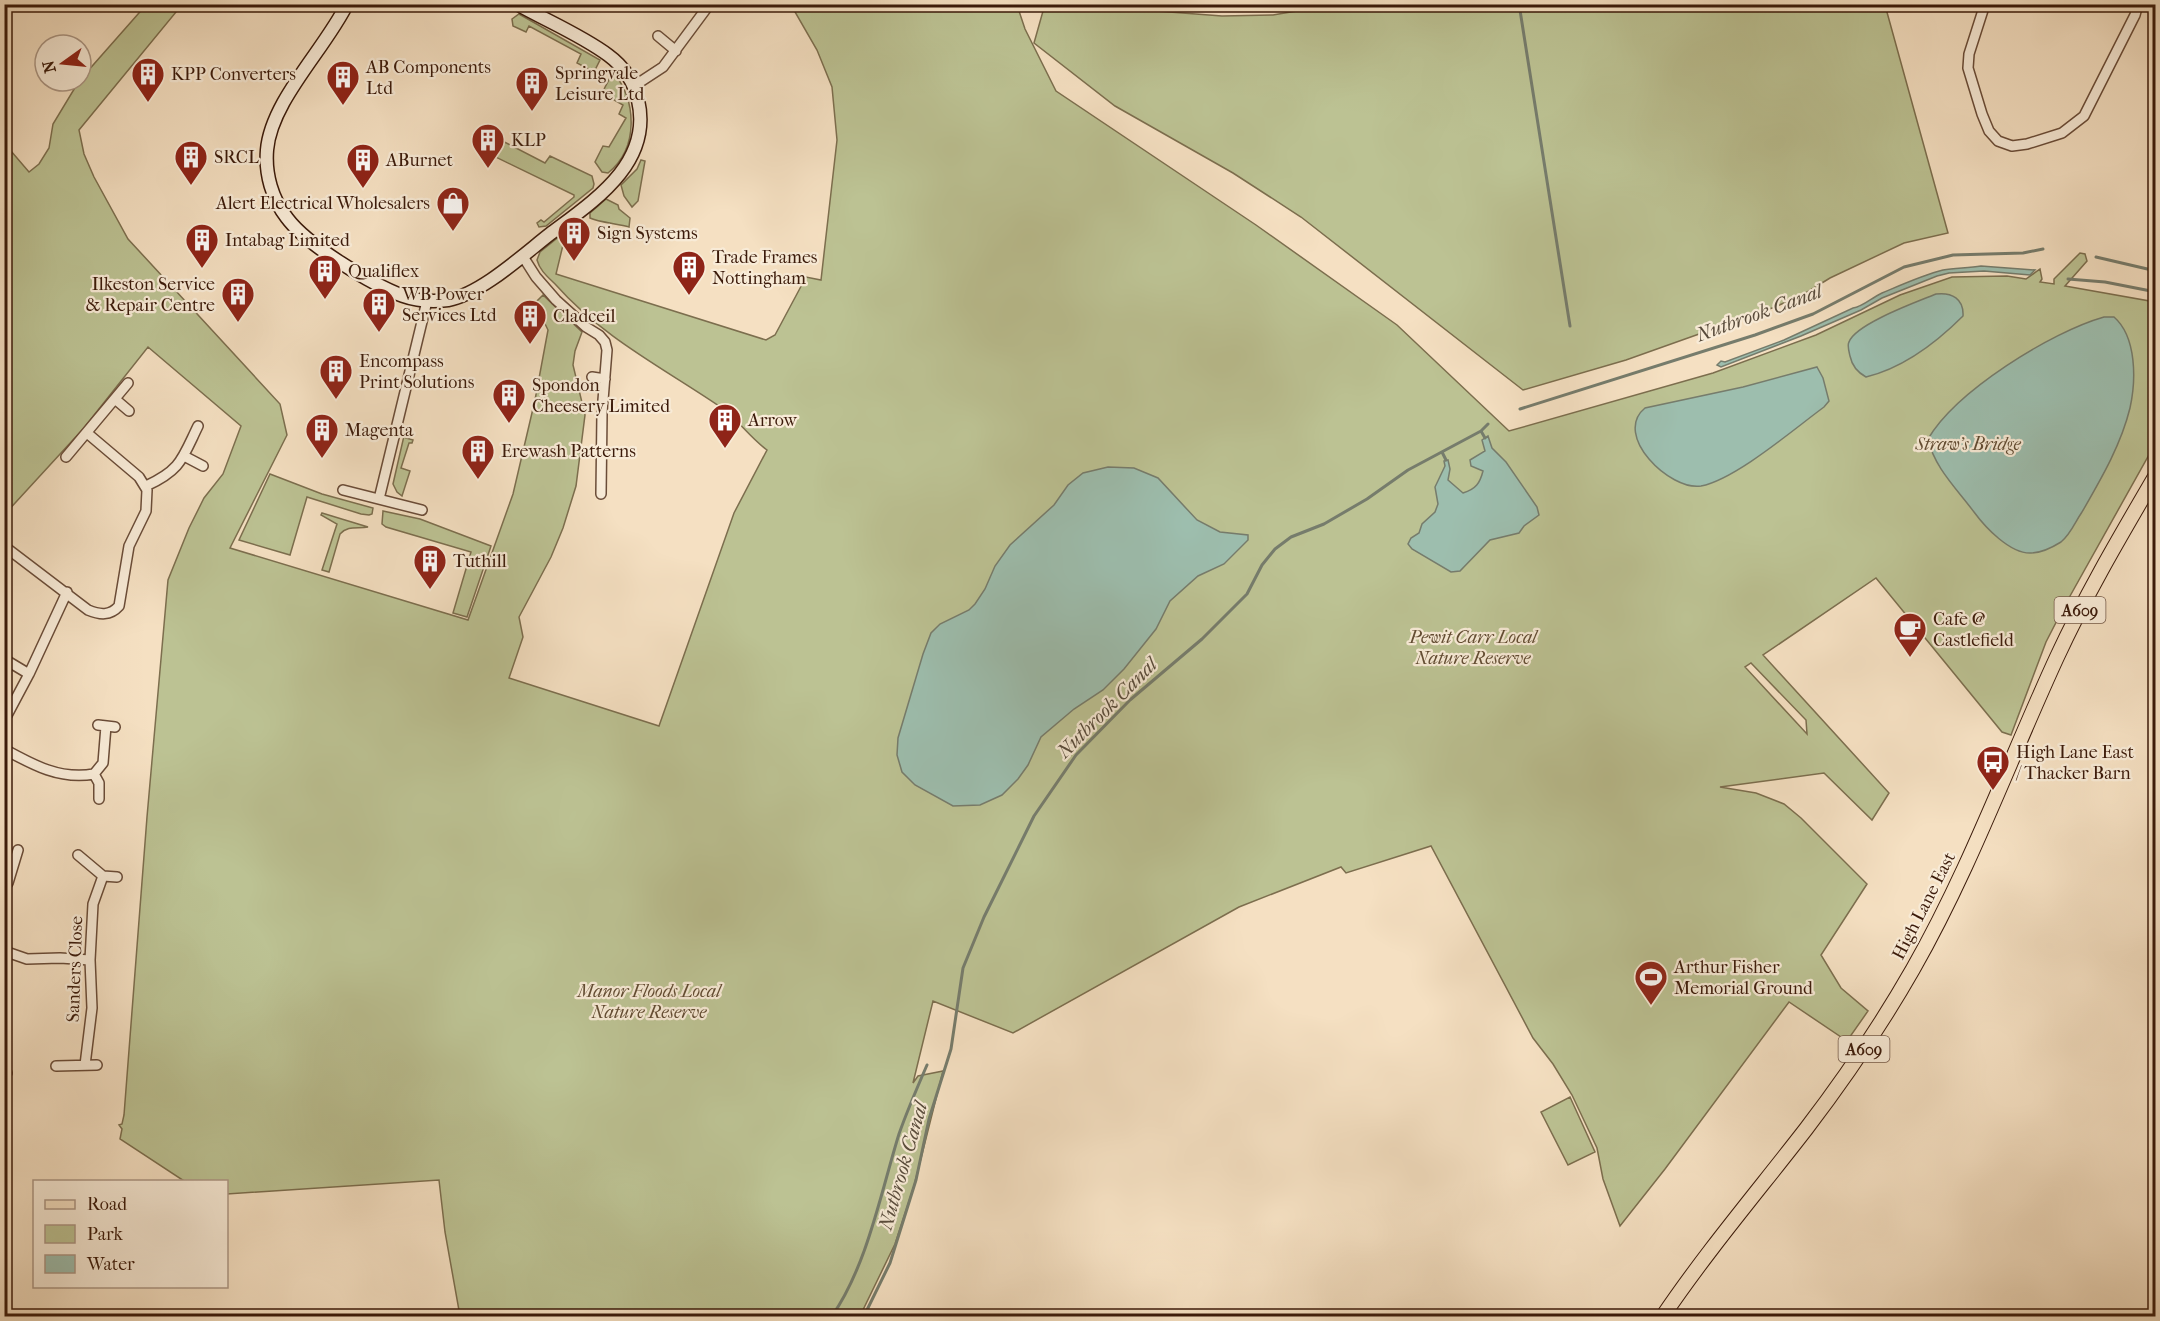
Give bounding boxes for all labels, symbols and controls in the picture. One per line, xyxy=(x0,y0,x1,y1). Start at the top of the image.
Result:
north arrow xyxy=(33,33,93,93)
building icon: KPP Converters xyxy=(130,56,166,103)
place label: AB Components Ltd xyxy=(365,57,491,99)
text: N xyxy=(38,58,60,75)
building icon: AB Components Ltd xyxy=(325,59,361,106)
place label: Springvale Leisure Ltd xyxy=(555,63,645,105)
place label: KPP Converters xyxy=(171,64,296,85)
building icon: Springvale Leisure Ltd xyxy=(514,65,550,112)
building icon: KLP xyxy=(470,122,506,169)
place label: KLP xyxy=(511,130,546,151)
building icon: SRCL xyxy=(173,139,209,186)
building icon: ABurnet xyxy=(345,142,381,189)
place label: SRCL xyxy=(214,147,259,168)
place label: ABurnet xyxy=(385,150,453,171)
shop icon: Alert Electrical Wholesalers xyxy=(435,185,471,232)
place label: Alert Electrical Wholesalers xyxy=(215,193,430,214)
building icon: Sign Systems xyxy=(556,215,592,262)
building icon: Intabag Limited xyxy=(184,222,220,269)
place label: Sign Systems xyxy=(597,223,698,244)
place label: Intabag Limited xyxy=(225,230,350,251)
place label: Trade Frames Nottingham xyxy=(712,247,818,289)
building icon: Trade Frames Nottingham xyxy=(671,249,707,296)
building icon: Qualiflex xyxy=(307,253,343,300)
place label: Qualiflex xyxy=(348,261,420,282)
place label: Ilkeston Service & Repair Centre xyxy=(85,274,215,316)
building icon: Ilkeston Service & Repair Centre xyxy=(220,276,256,323)
water label: Nutbrook Canal xyxy=(1692,279,1827,347)
place label: WB Power Services Ltd xyxy=(401,284,497,326)
building icon: WB Power Services Ltd xyxy=(361,286,397,333)
building icon: Cladceil xyxy=(512,298,548,345)
place label: Cladceil xyxy=(553,306,615,327)
place label: Encompass Print Solutions xyxy=(359,351,475,393)
building icon: Encompass Print Solutions xyxy=(318,353,354,400)
place label: Spondon Cheesery Limited xyxy=(532,375,670,417)
building icon: Spondon Cheesery Limited xyxy=(491,377,527,424)
building icon: Arrow xyxy=(707,402,743,449)
place label: Arrow xyxy=(747,410,798,431)
building icon: Magenta xyxy=(304,412,340,459)
place label: Magenta xyxy=(345,420,414,441)
building icon: Erewash Patterns xyxy=(460,433,496,480)
park label: Straw's Bridge xyxy=(1914,434,2022,455)
place label: Erewash Patterns xyxy=(501,441,636,462)
building icon: Tuthill xyxy=(412,543,448,590)
place label: Tuthill xyxy=(453,551,507,572)
road number: A609 xyxy=(2054,597,2106,623)
place label: Cafe @ Castlefield xyxy=(1933,609,2014,651)
cafe icon: Cafe @ Castlefield xyxy=(1892,611,1928,658)
park label: Pewit Carr Local Nature Reserve xyxy=(1408,627,1539,669)
water label: Nutbrook Canal xyxy=(1052,652,1163,763)
place label: High Lane East / Thacker Barn xyxy=(2015,742,2134,784)
bus stop icon: High Lane East / Thacker Barn xyxy=(1975,744,2011,791)
street label: High Lane East xyxy=(1888,848,1960,963)
street label: Sanders Close xyxy=(63,915,87,1023)
place label: Arthur Fisher Memorial Ground xyxy=(1673,957,1813,999)
sports icon: Arthur Fisher Memorial Ground xyxy=(1633,959,1669,1006)
park label: Manor Floods Local Nature Reserve xyxy=(575,981,723,1023)
road number: A609 xyxy=(1838,1036,1890,1062)
water label: Nutbrook Canal xyxy=(874,1097,933,1233)
legend xyxy=(33,1180,228,1288)
text: Road xyxy=(87,1194,127,1215)
text: Park xyxy=(87,1224,124,1245)
text: Water xyxy=(86,1254,135,1275)

